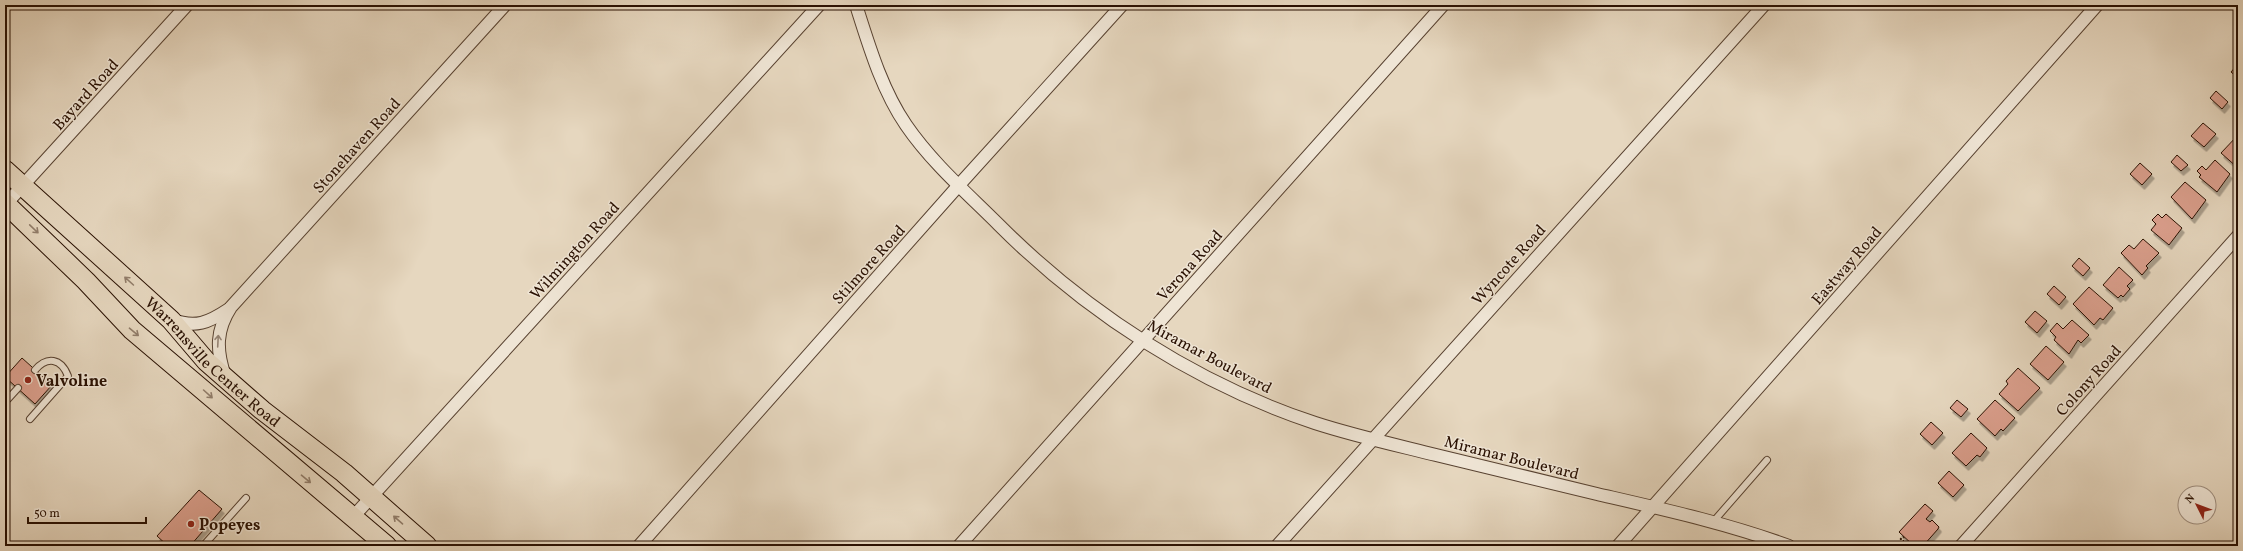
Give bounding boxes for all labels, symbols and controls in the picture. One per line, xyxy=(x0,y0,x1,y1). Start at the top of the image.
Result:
street label: Bayard Road xyxy=(48,55,124,136)
street label: Stonehaven Road xyxy=(309,94,406,199)
street label: Wilmington Road xyxy=(526,198,625,305)
street label: Wyncote Road xyxy=(1467,220,1552,310)
street label: Stilmore Road xyxy=(828,221,911,310)
street label: Eastway Road xyxy=(1807,222,1888,310)
one-way arrow xyxy=(29,224,39,234)
street label: Verona Road xyxy=(1152,226,1228,307)
one-way arrow xyxy=(123,277,134,286)
street label: Warrensville Center Road xyxy=(139,293,284,433)
street label: Miramar Boulevard xyxy=(1143,316,1275,400)
one-way arrow xyxy=(129,328,140,337)
one-way arrow xyxy=(215,335,222,348)
street label: Colony Road xyxy=(2052,341,2127,422)
place label: Valvoline xyxy=(36,371,107,393)
marker: Valvoline xyxy=(23,375,33,385)
one-way arrow xyxy=(203,389,213,399)
street label: Miramar Boulevard xyxy=(1442,432,1581,486)
one-way arrow xyxy=(301,474,312,483)
north arrow xyxy=(2177,485,2217,525)
text: N xyxy=(2182,491,2199,507)
scale bar xyxy=(28,499,146,525)
text: 50 m xyxy=(34,506,60,522)
place label: Popeyes xyxy=(199,515,260,537)
one-way arrow xyxy=(393,516,403,525)
marker: Popeyes xyxy=(186,519,196,529)

